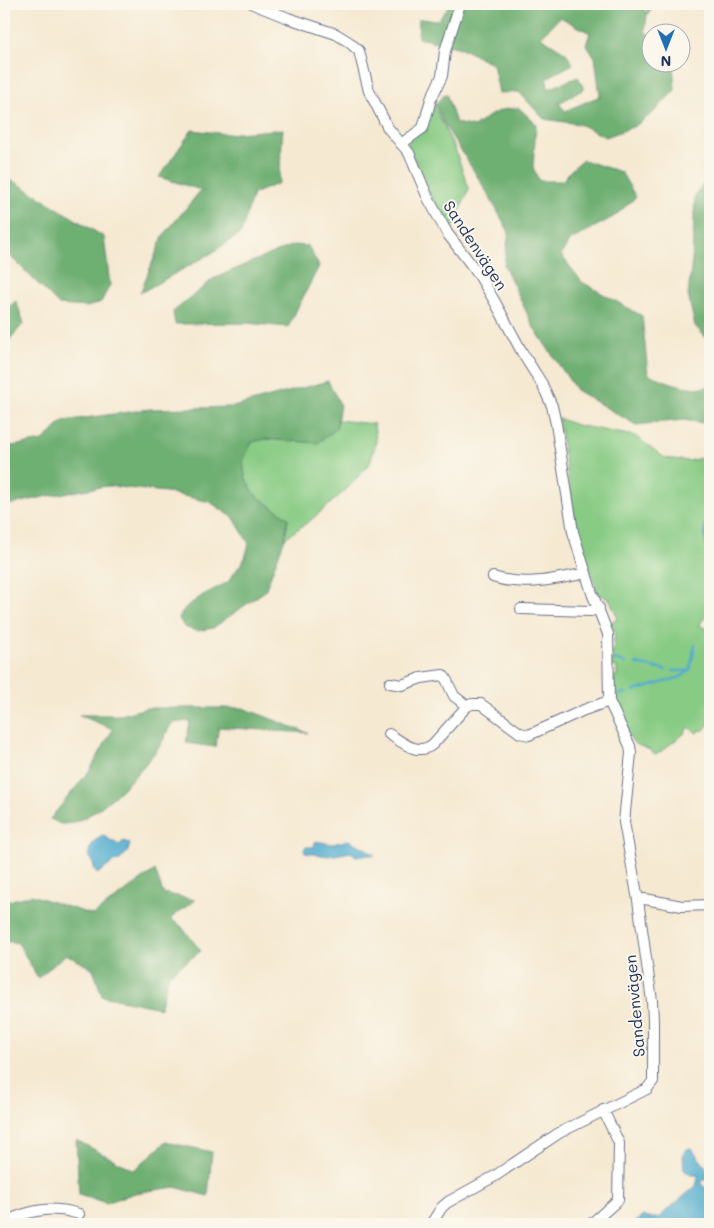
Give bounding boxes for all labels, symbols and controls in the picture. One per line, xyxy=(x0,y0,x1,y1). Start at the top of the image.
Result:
north arrow xyxy=(642,22,692,72)
text: N xyxy=(661,52,671,71)
street label: Sandenvägen xyxy=(439,196,513,294)
street label: Sandenvägen xyxy=(619,954,649,1058)

